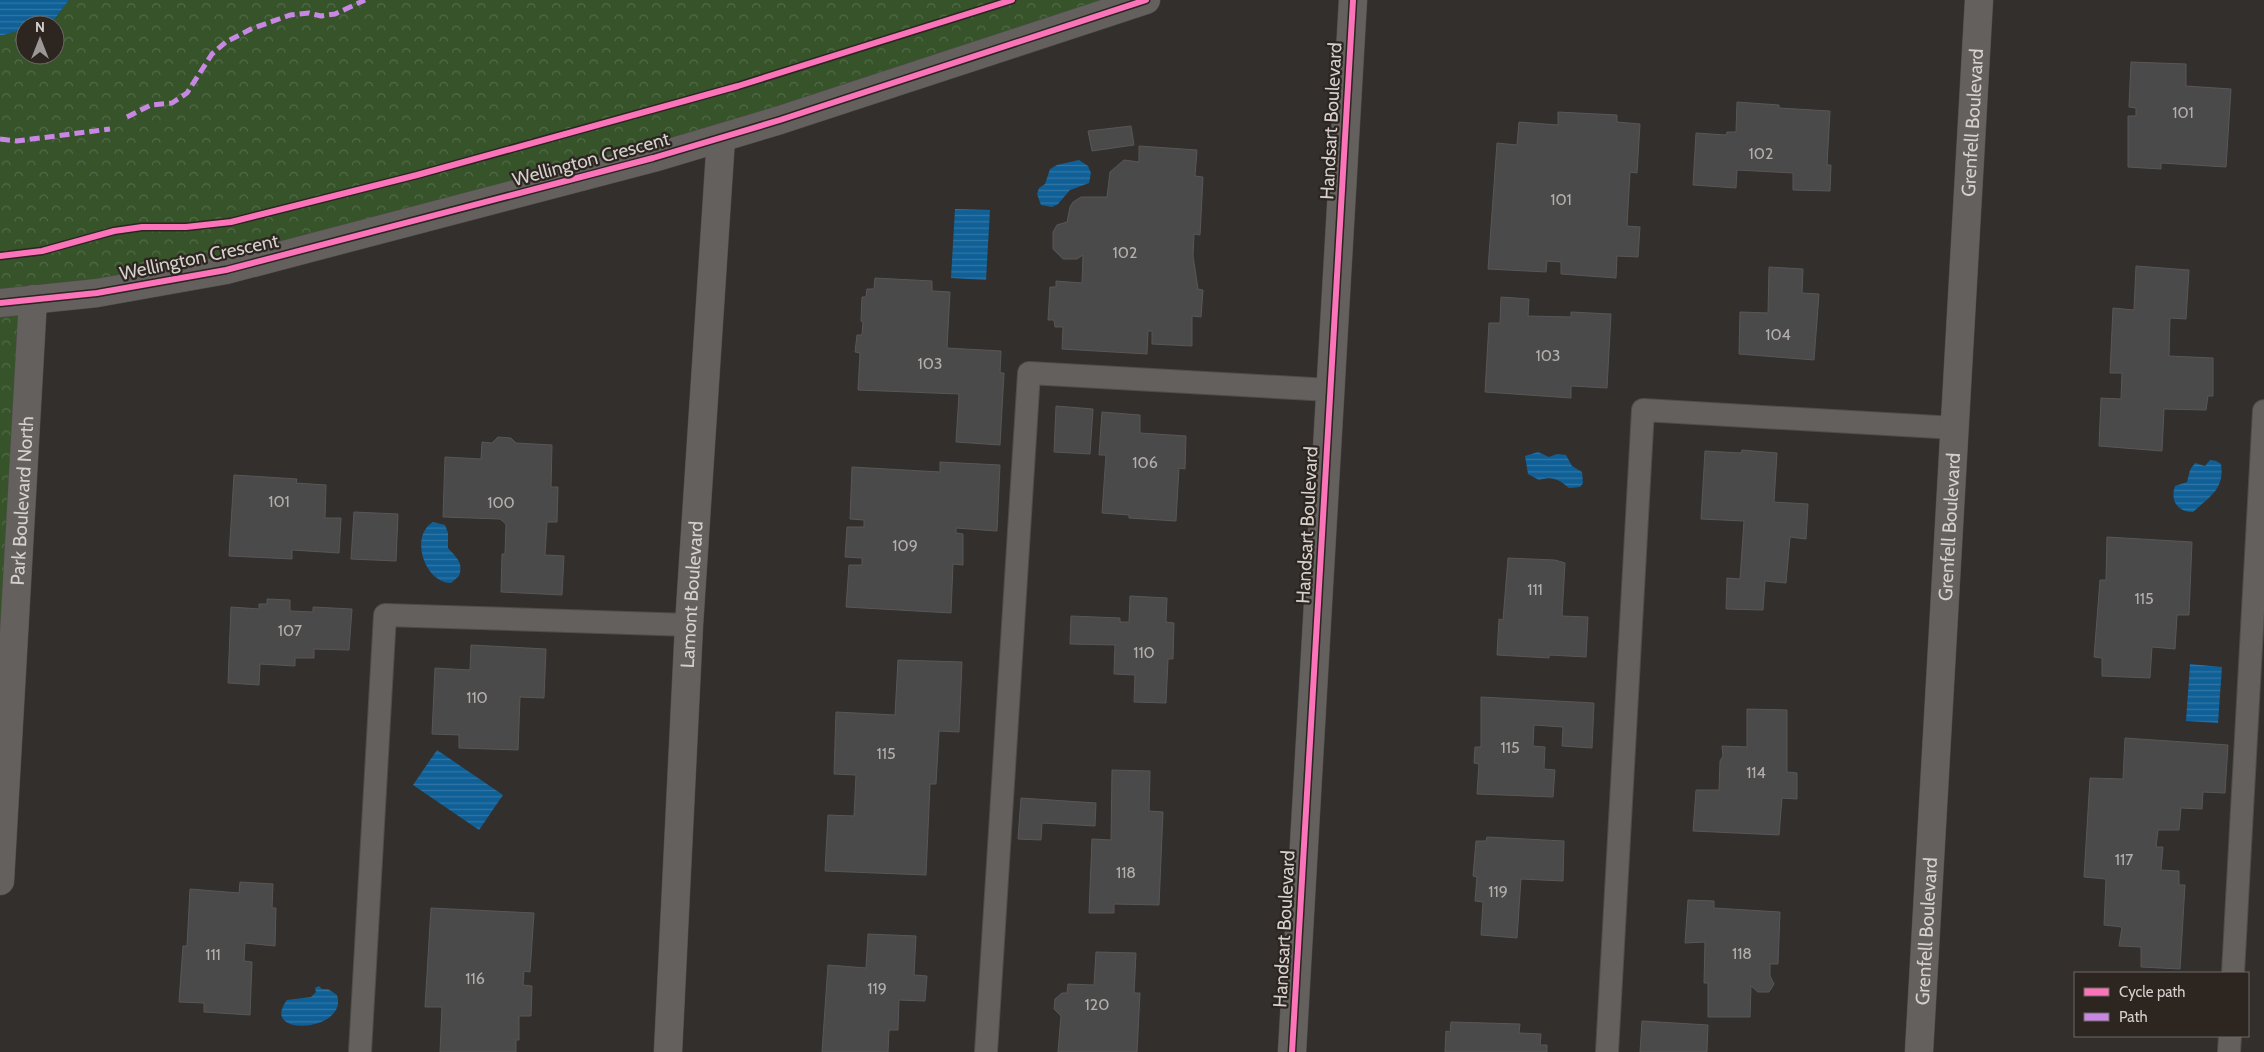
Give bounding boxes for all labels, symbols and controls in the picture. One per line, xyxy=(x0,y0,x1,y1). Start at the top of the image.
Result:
north arrow xyxy=(15,15,65,65)
text: N xyxy=(35,18,45,36)
street label: Handsart Boulevard xyxy=(1315,42,1347,200)
street label: Grenfell Boulevard xyxy=(1956,48,1988,197)
house number: 101 xyxy=(2172,103,2194,122)
street label: Wellington Crescent xyxy=(510,127,673,191)
house number: 102 xyxy=(1749,144,1773,163)
house number: 101 xyxy=(1550,190,1572,209)
street label: Wellington Crescent xyxy=(118,229,281,285)
house number: 102 xyxy=(1113,243,1137,262)
house number: 104 xyxy=(1765,325,1791,344)
house number: 103 xyxy=(1535,346,1561,365)
house number: 103 xyxy=(917,354,943,373)
street label: Park Boulevard North xyxy=(5,415,38,586)
street label: Handsart Boulevard xyxy=(1291,446,1323,604)
street label: Grenfell Boulevard xyxy=(1933,452,1965,602)
house number: 106 xyxy=(1132,453,1158,472)
house number: 101 xyxy=(268,492,290,511)
house number: 100 xyxy=(487,493,515,512)
street label: Lamont Boulevard xyxy=(675,520,707,669)
house number: 109 xyxy=(892,536,918,555)
house number: 111 xyxy=(1527,580,1543,599)
house number: 115 xyxy=(2134,589,2154,608)
house number: 107 xyxy=(278,621,302,640)
house number: 110 xyxy=(1133,643,1155,662)
house number: 110 xyxy=(466,688,488,707)
house number: 115 xyxy=(1500,738,1520,757)
house number: 115 xyxy=(876,744,896,763)
house number: 114 xyxy=(1746,763,1766,782)
street label: Handsart Boulevard xyxy=(1268,850,1300,1008)
house number: 117 xyxy=(2115,850,2133,869)
street label: Grenfell Boulevard xyxy=(1910,857,1942,1006)
house number: 118 xyxy=(1116,863,1136,882)
house number: 119 xyxy=(1488,882,1508,901)
house number: 118 xyxy=(1732,944,1752,963)
house number: 111 xyxy=(205,945,221,964)
house number: 116 xyxy=(465,969,485,988)
legend xyxy=(2074,972,2249,1037)
house number: 119 xyxy=(867,979,887,998)
text: Cycle path xyxy=(2119,983,2185,1001)
house number: 120 xyxy=(1085,995,1109,1014)
text: Path xyxy=(2119,1008,2148,1026)

